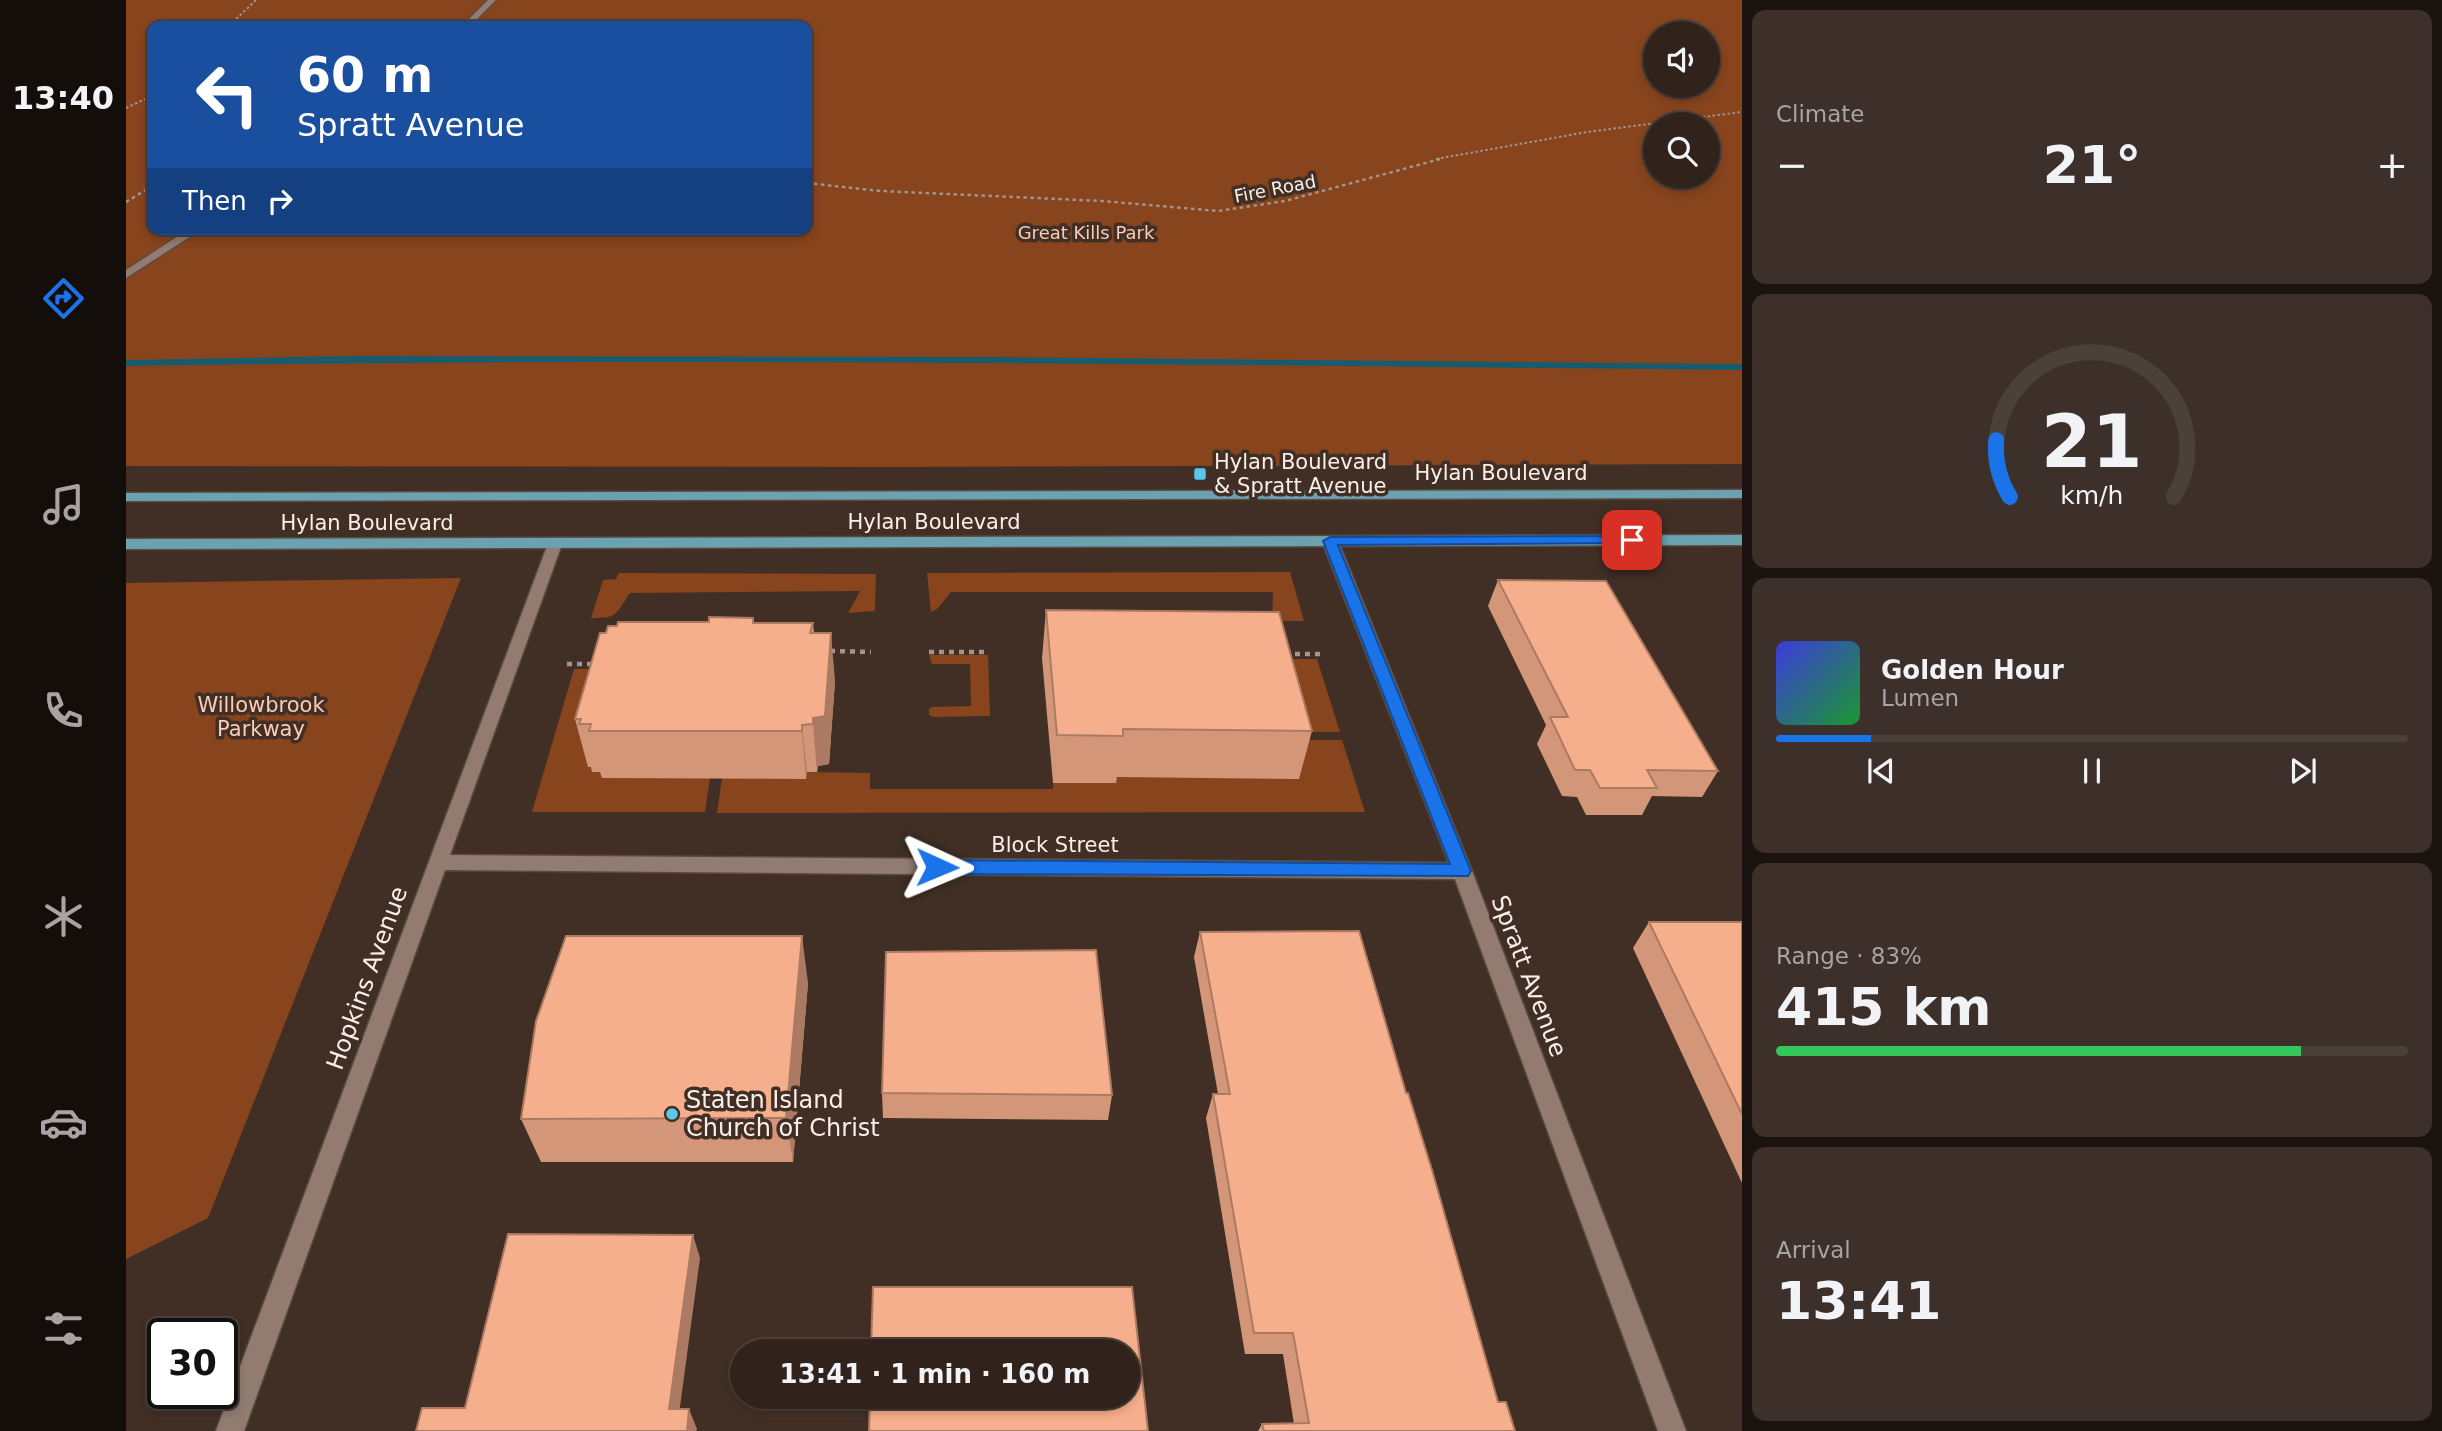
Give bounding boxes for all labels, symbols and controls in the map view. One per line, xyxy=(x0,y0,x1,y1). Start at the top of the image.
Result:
map controls xyxy=(1643,21,1720,189)
button: sound xyxy=(1643,21,1720,98)
text: 60 m xyxy=(297,47,433,104)
icon: left xyxy=(182,49,273,140)
text: 13:40 xyxy=(12,79,114,117)
text: Climate xyxy=(1776,101,1865,127)
text: Spratt Avenue xyxy=(297,106,525,144)
button: search xyxy=(1643,112,1720,189)
text: 21° xyxy=(2043,135,2141,195)
text: − xyxy=(1776,143,1808,187)
text: + xyxy=(2376,143,2408,187)
street label: Fire Road xyxy=(1232,170,1318,207)
icon: right xyxy=(261,182,299,220)
text: Then xyxy=(182,186,247,216)
park label: Great Kills Park xyxy=(1018,222,1155,243)
icon: directions xyxy=(39,274,88,323)
text: 21 xyxy=(2041,400,2143,485)
place label: Hylan Boulevard & Spratt Avenue xyxy=(1214,450,1387,498)
street label: Hylan Boulevard xyxy=(1414,461,1588,485)
marker: Hylan Boulevard & Spratt Avenue xyxy=(1192,466,1208,482)
icon: music xyxy=(39,480,88,529)
text: km/h xyxy=(2060,481,2124,510)
street label: Hylan Boulevard xyxy=(847,510,1021,534)
pin xyxy=(1602,510,1662,570)
street label: Hylan Boulevard xyxy=(280,511,454,535)
icon: arrive xyxy=(1613,521,1651,559)
text: Golden Hour xyxy=(1881,655,2064,685)
text: Lumen xyxy=(1881,685,1959,711)
icon: phone xyxy=(39,686,88,735)
park label: Willowbrook Parkway xyxy=(197,693,325,741)
icon: previous xyxy=(1862,752,1900,790)
icon: pause xyxy=(2073,752,2111,790)
icon: next xyxy=(2284,752,2322,790)
position arrow xyxy=(900,830,974,904)
street label: Block Street xyxy=(991,833,1119,857)
street label: Hopkins Avenue xyxy=(321,883,413,1073)
street label: Spratt Avenue xyxy=(1485,891,1573,1061)
icon: climate xyxy=(39,892,88,941)
text: Range · 83% xyxy=(1776,943,1922,969)
text: 415 km xyxy=(1776,977,1991,1037)
place label: Staten Island Church of Christ xyxy=(686,1086,880,1142)
icon: car xyxy=(39,1098,88,1147)
marker: Staten Island Church of Christ xyxy=(664,1106,680,1122)
text: Arrival xyxy=(1776,1237,1851,1263)
text: 13:41 xyxy=(1776,1271,1942,1331)
icon: filters xyxy=(39,1304,88,1353)
speed limit sign: 30 xyxy=(147,1318,238,1409)
text: 13:41 · 1 min · 160 m xyxy=(780,1359,1090,1389)

